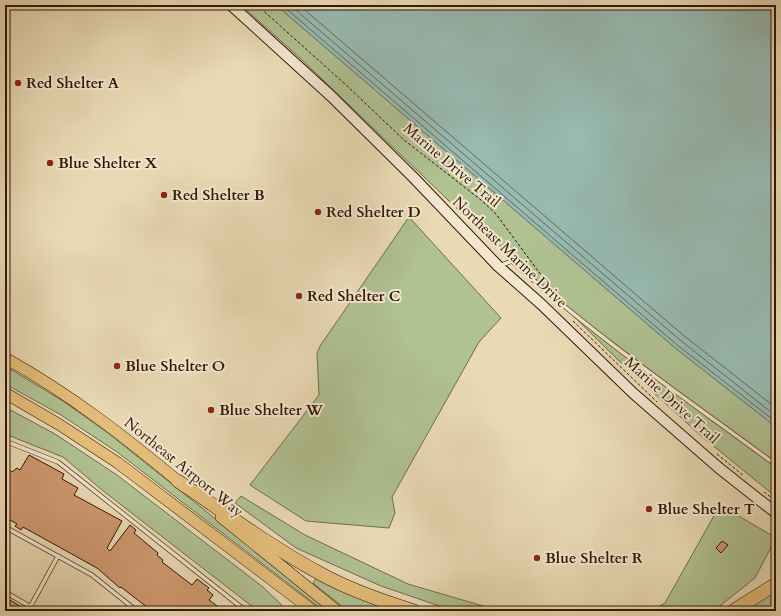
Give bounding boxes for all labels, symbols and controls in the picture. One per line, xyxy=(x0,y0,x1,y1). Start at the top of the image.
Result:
place label: Red Shelter A xyxy=(26,73,120,93)
marker: Red Shelter A xyxy=(13,78,23,88)
street label: Marine Drive Trail xyxy=(399,118,505,212)
place label: Blue Shelter X xyxy=(58,153,158,173)
marker: Blue Shelter X xyxy=(45,158,55,168)
place label: Red Shelter B xyxy=(172,185,265,205)
marker: Red Shelter B xyxy=(159,190,169,200)
street label: Northeast Marine Drive xyxy=(448,192,572,312)
place label: Red Shelter D xyxy=(326,202,421,222)
marker: Red Shelter D xyxy=(313,207,323,217)
place label: Red Shelter C xyxy=(307,286,401,306)
marker: Red Shelter C xyxy=(294,291,304,301)
street label: Marine Drive Trail xyxy=(620,352,724,448)
place label: Blue Shelter O xyxy=(125,356,225,376)
marker: Blue Shelter O xyxy=(112,361,122,371)
place label: Blue Shelter W xyxy=(219,400,324,420)
marker: Blue Shelter W xyxy=(206,405,216,415)
street label: Northeast Airport Way xyxy=(120,413,248,521)
place label: Blue Shelter T xyxy=(657,499,755,519)
marker: Blue Shelter T xyxy=(644,504,654,514)
place label: Blue Shelter R xyxy=(545,548,643,568)
marker: Blue Shelter R xyxy=(532,553,542,563)

